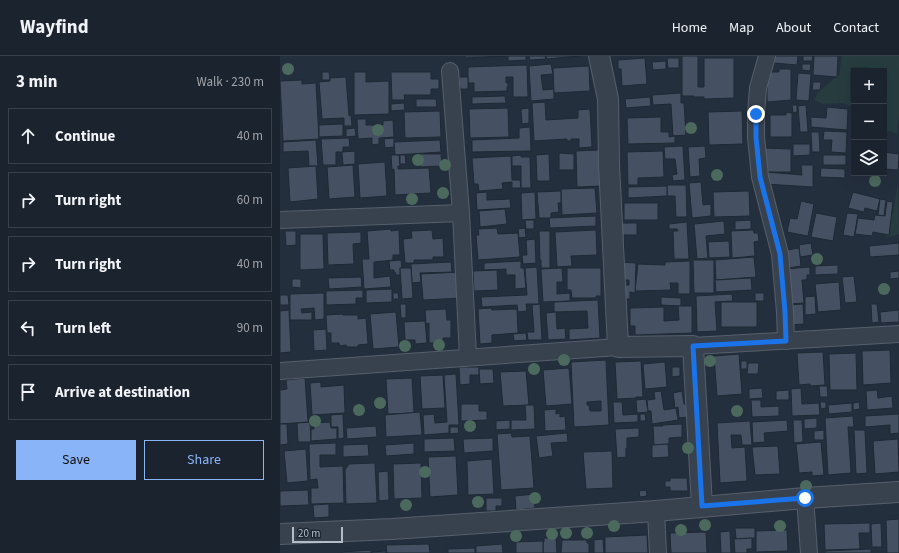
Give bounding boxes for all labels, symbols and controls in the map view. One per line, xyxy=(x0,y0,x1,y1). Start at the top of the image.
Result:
text: Wayfind xyxy=(20,14,89,41)
text: Home xyxy=(672,18,707,38)
text: Map xyxy=(729,18,754,38)
text: About xyxy=(776,18,811,38)
text: Contact xyxy=(833,18,879,38)
map controls xyxy=(851,68,887,176)
button: + xyxy=(851,68,887,104)
text: 3 min xyxy=(16,70,57,94)
text: Walk · 230 m xyxy=(196,73,264,91)
button: − xyxy=(851,104,887,140)
route end xyxy=(747,105,765,123)
icon: ahead xyxy=(17,125,39,147)
text: Continue xyxy=(55,126,115,147)
text: 40 m xyxy=(237,127,263,145)
button: layers xyxy=(851,140,887,176)
icon: right xyxy=(17,189,39,211)
text: Turn right xyxy=(55,190,121,211)
text: 60 m xyxy=(237,191,263,209)
icon: right xyxy=(17,253,39,275)
text: Turn right xyxy=(55,254,121,275)
text: 40 m xyxy=(237,255,263,273)
icon: left xyxy=(17,317,39,339)
text: Turn left xyxy=(55,318,111,339)
text: 90 m xyxy=(237,319,263,337)
icon: arrive xyxy=(17,381,39,403)
text: Arrive at destination xyxy=(55,382,190,403)
button: Save xyxy=(16,440,136,480)
button: Share xyxy=(144,440,264,480)
route start xyxy=(796,489,814,507)
scale bar xyxy=(292,525,343,544)
text: 20 m xyxy=(298,526,320,541)

